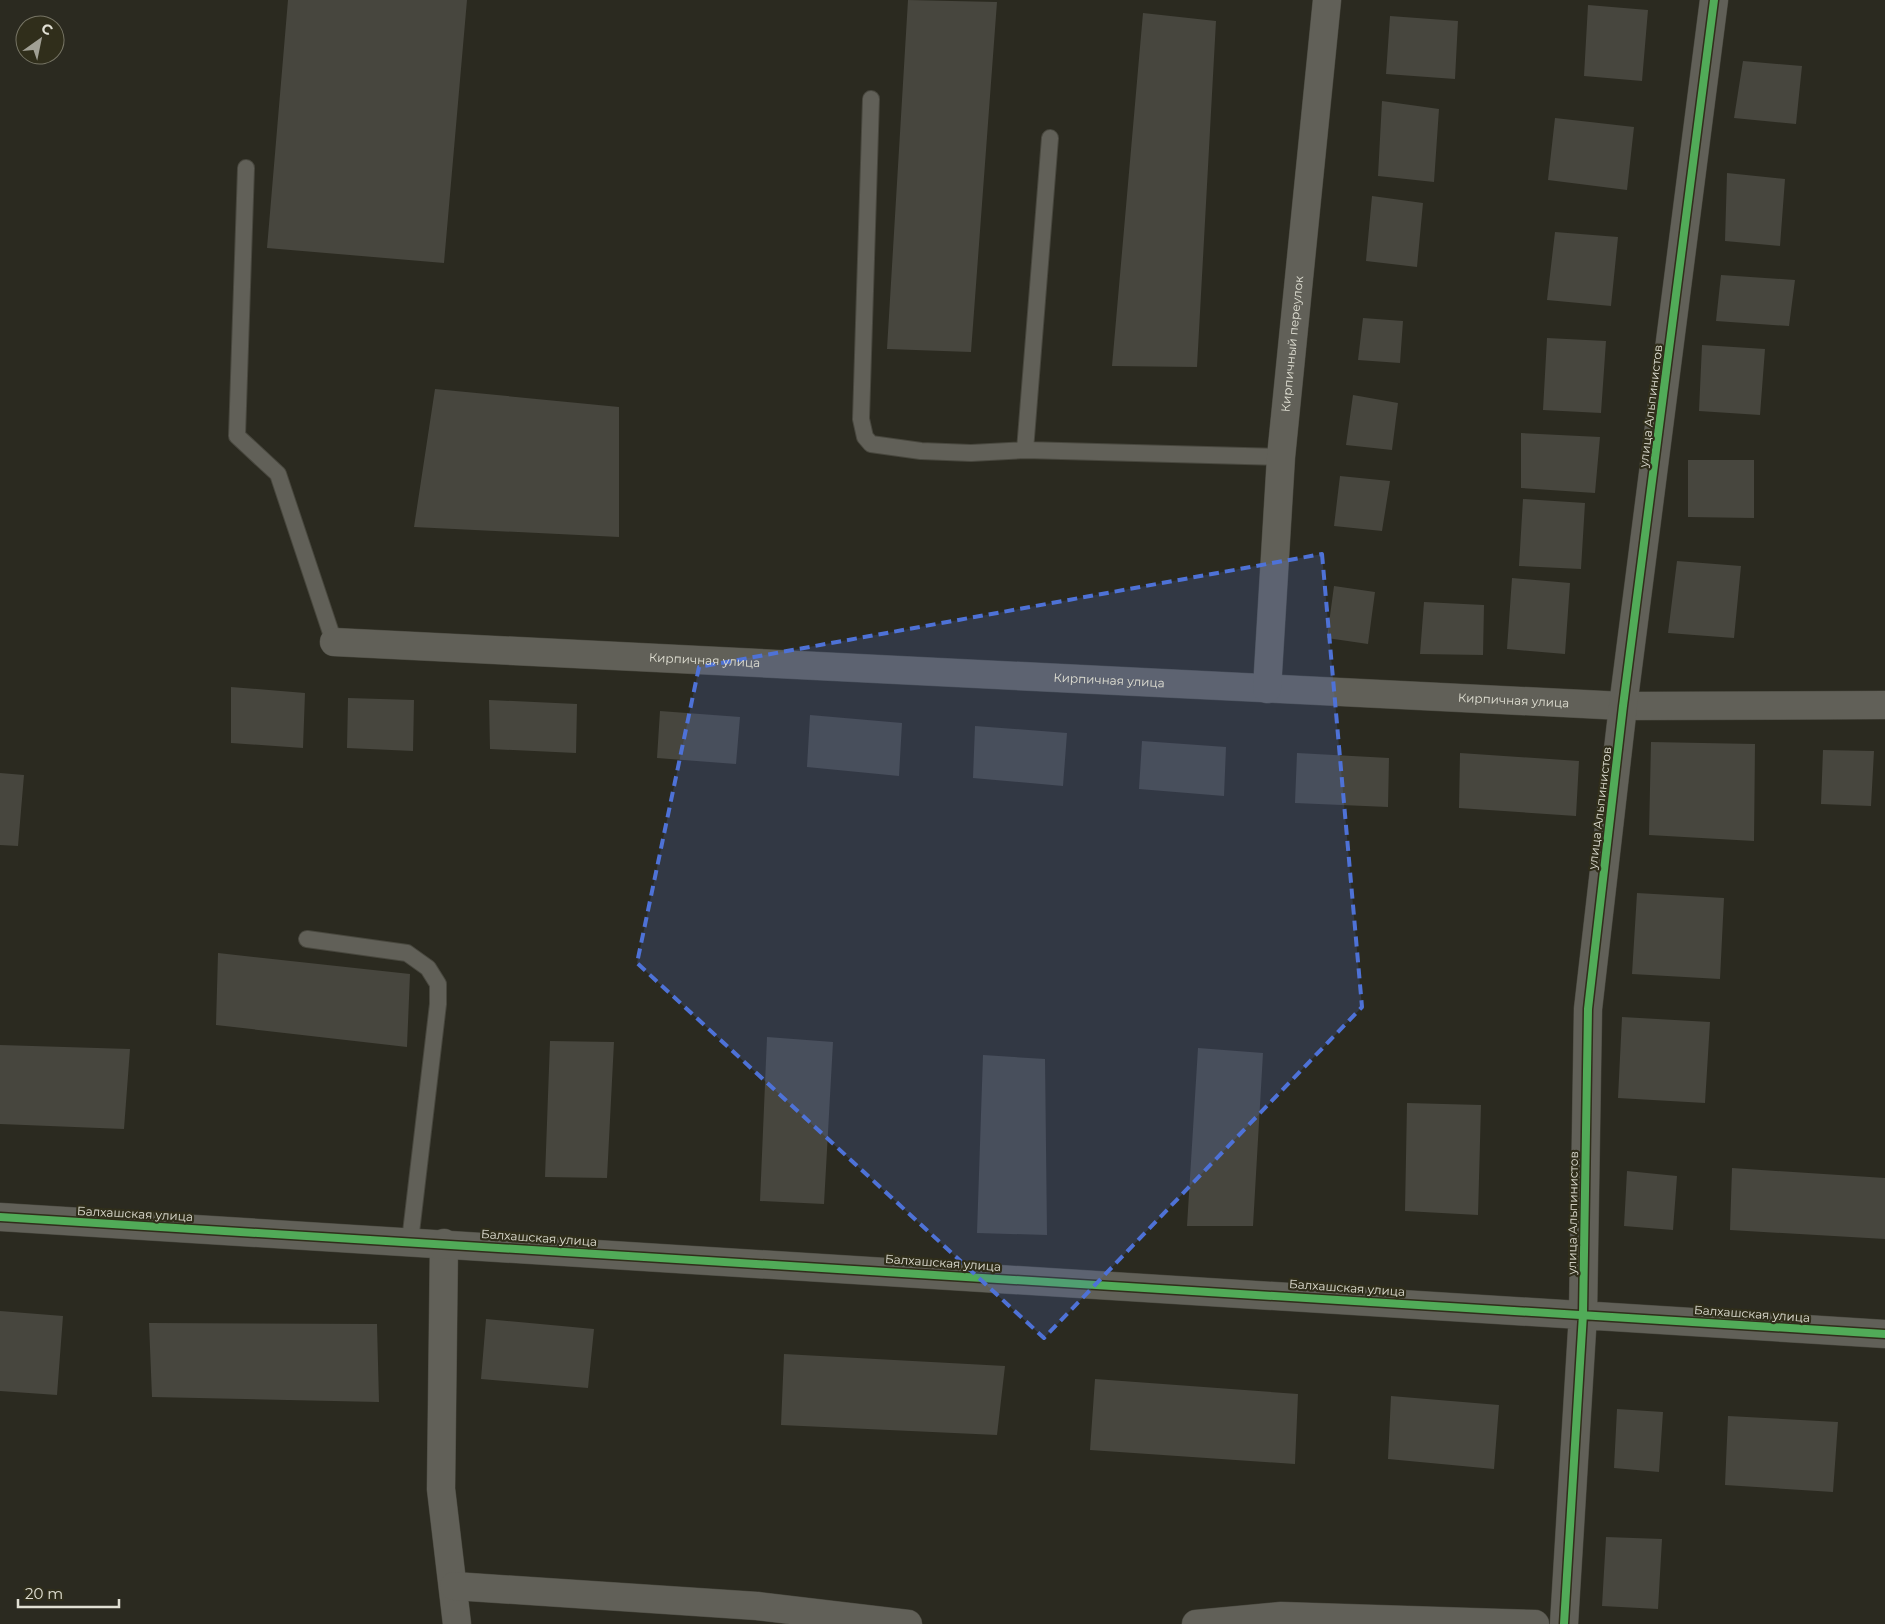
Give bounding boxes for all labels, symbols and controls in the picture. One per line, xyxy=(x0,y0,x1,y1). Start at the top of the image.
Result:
north arrow xyxy=(15,15,65,65)
text: С xyxy=(38,19,56,39)
street label: Кирпичный переулок xyxy=(1278,275,1306,413)
street label: улица Альпинистов xyxy=(1635,344,1665,469)
street label: Кирпичная улица xyxy=(649,650,761,670)
street label: Кирпичная улица xyxy=(1053,670,1165,690)
street label: Кирпичная улица xyxy=(1458,690,1570,710)
street label: улица Альпинистов xyxy=(1584,746,1614,871)
street label: улица Альпинистов xyxy=(1564,1151,1581,1276)
street label: Балхашская улица xyxy=(77,1203,193,1224)
street label: Балхашская улица xyxy=(481,1226,597,1249)
street label: Балхашская улица xyxy=(885,1251,1001,1274)
street label: Балхашская улица xyxy=(1289,1276,1405,1299)
street label: Балхашская улица xyxy=(1694,1302,1810,1325)
scale bar xyxy=(18,1576,119,1608)
text: 20 m xyxy=(25,1584,63,1603)

